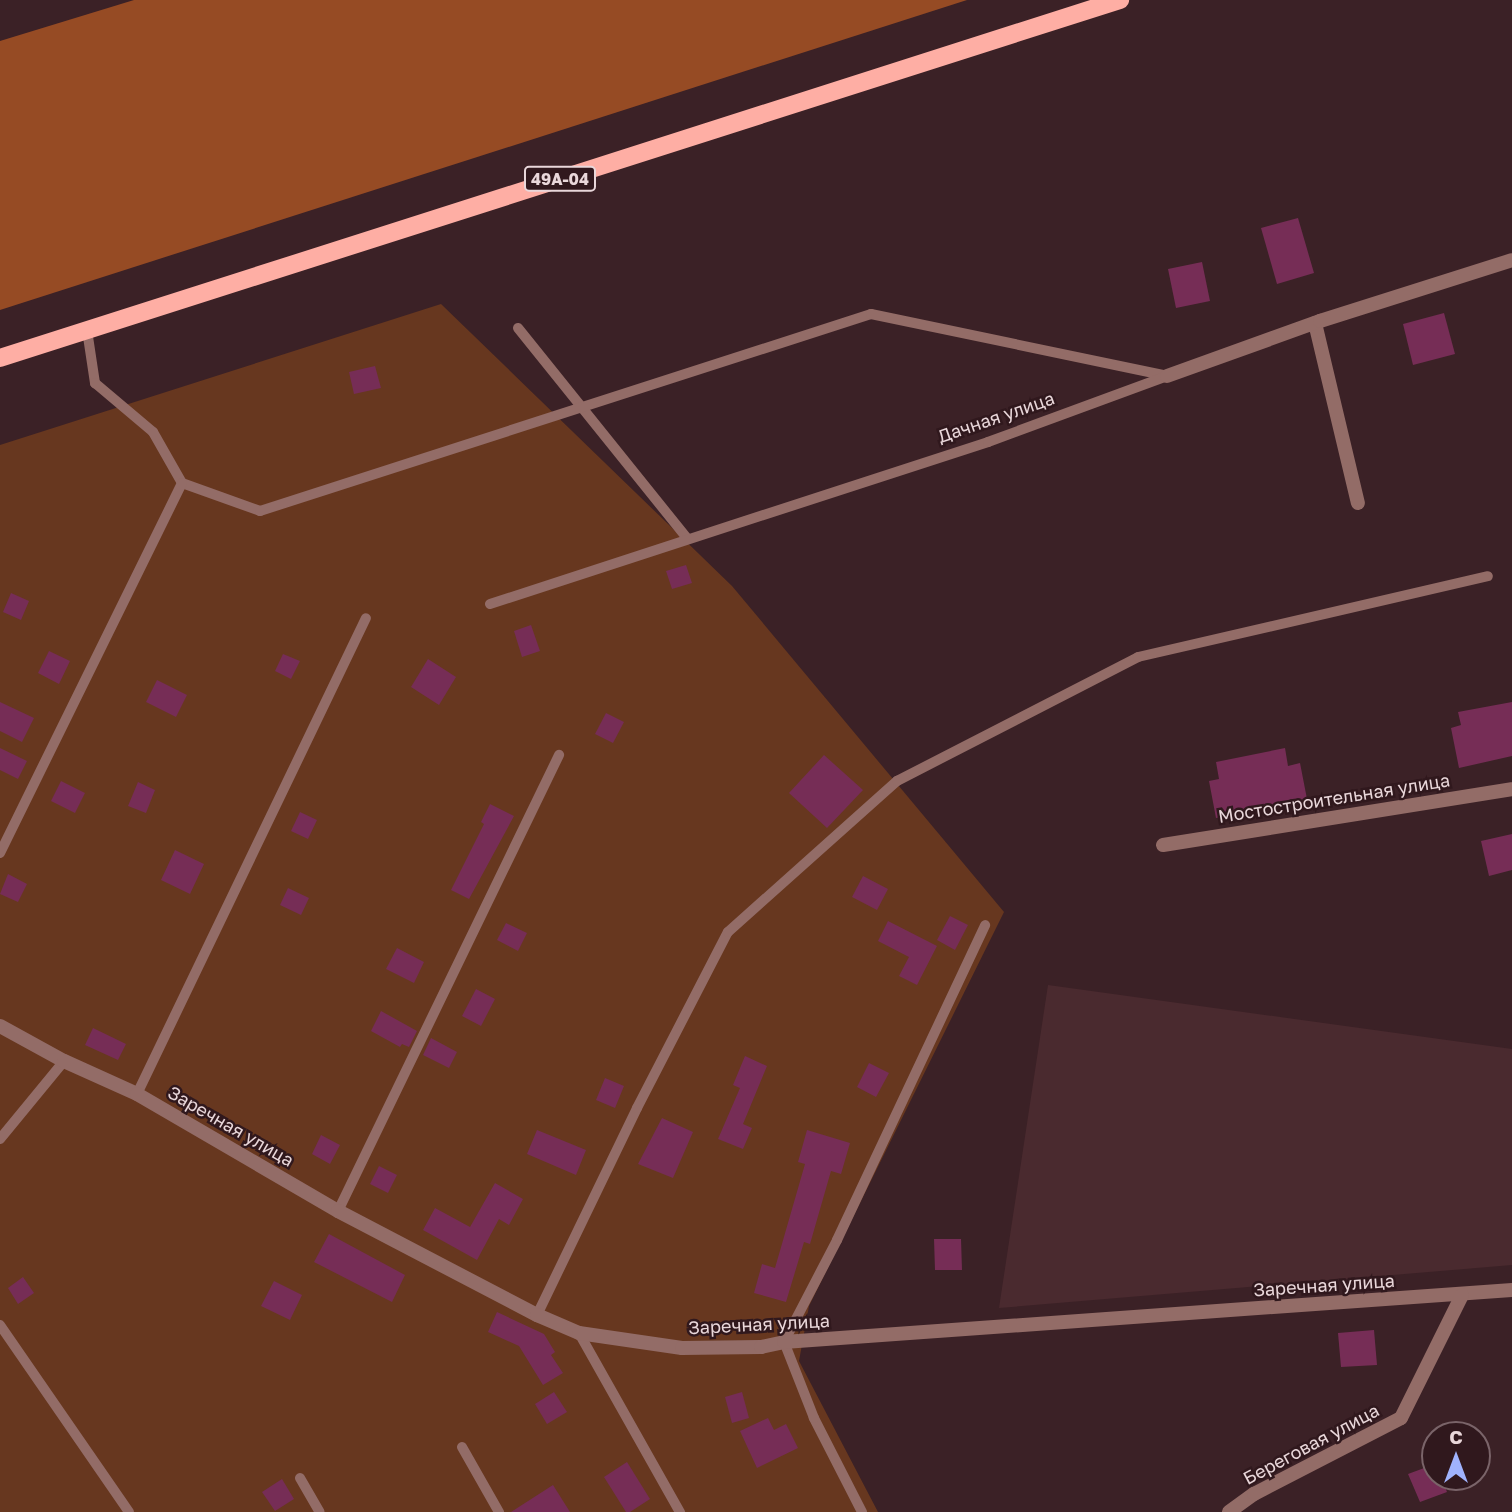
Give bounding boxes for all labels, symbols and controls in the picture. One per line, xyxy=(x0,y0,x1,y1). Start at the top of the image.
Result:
road number: 49А-04 xyxy=(523,167,597,192)
street label: Дачная улица xyxy=(935,387,1057,447)
street label: Мостостроительная улица xyxy=(1216,769,1452,827)
street label: Заречная улица xyxy=(164,1081,298,1171)
street label: Заречная улица xyxy=(1252,1269,1396,1301)
street label: Заречная улица xyxy=(688,1310,830,1338)
street label: Береговая улица xyxy=(1239,1399,1383,1489)
north arrow xyxy=(1421,1421,1491,1491)
text: С xyxy=(1449,1425,1463,1448)

